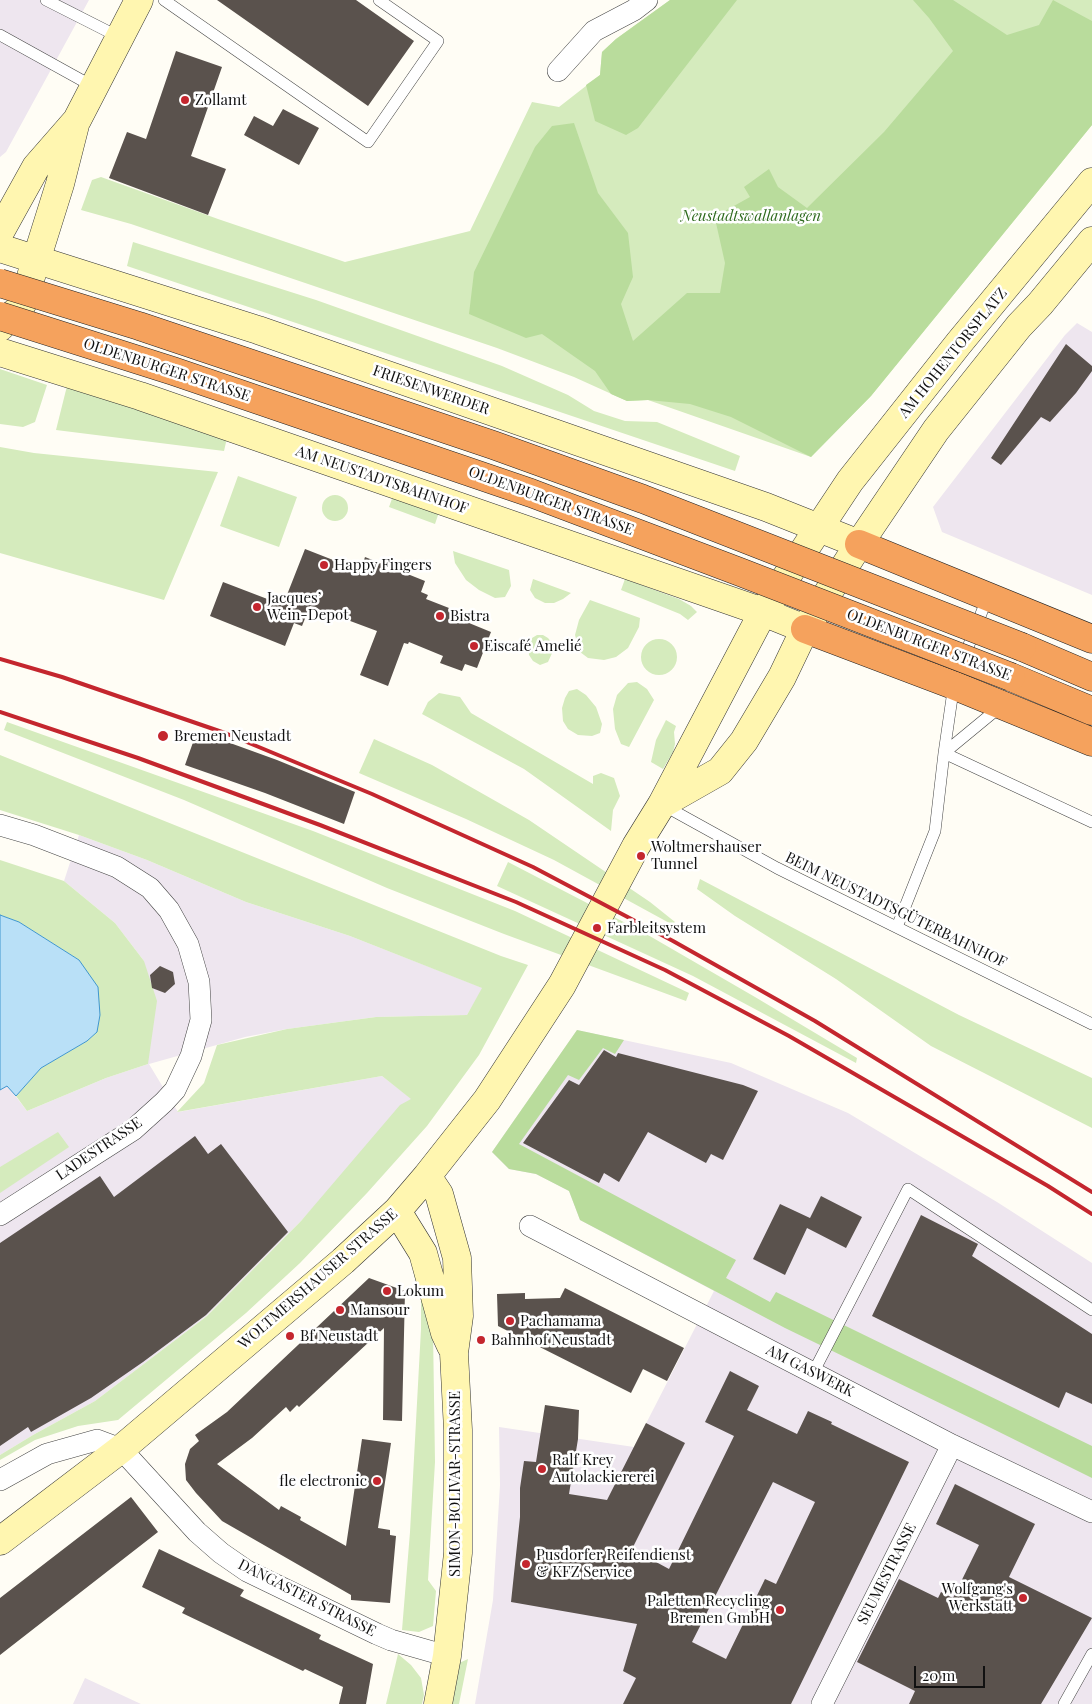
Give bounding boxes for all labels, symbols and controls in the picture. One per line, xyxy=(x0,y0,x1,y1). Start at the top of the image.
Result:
place label: Zollamt xyxy=(195,91,247,109)
marker: Zollamt xyxy=(179,94,191,106)
park label: Neustadtswallanlagen xyxy=(681,207,821,225)
street label: AM HOHENTORSPLATZ xyxy=(895,284,1011,422)
street label: OLDENBURGER STRASSE xyxy=(81,334,253,406)
street label: FRIESENWERDER xyxy=(370,362,492,418)
street label: AM NEUSTADTSBAHNHOF xyxy=(293,442,471,518)
street label: OLDENBURGER STRASSE xyxy=(466,463,636,539)
place label: Happy Fingers xyxy=(334,556,432,574)
marker: Happy Fingers xyxy=(318,559,330,571)
place label: Jacques’ Wein-Depot xyxy=(267,589,348,624)
marker: Jacques’ Wein-Depot xyxy=(251,601,263,613)
street label: OLDENBURGER STRASSE xyxy=(844,605,1014,685)
place label: Bistra xyxy=(450,607,490,625)
marker: Bistra xyxy=(434,610,446,622)
place label: Eiscafé Amelié xyxy=(484,637,582,655)
marker: Eiscafé Amelié xyxy=(468,640,480,652)
place label: Bremen Neustadt xyxy=(174,727,291,745)
marker: Bremen Neustadt xyxy=(156,729,170,743)
place label: Woltmershauser Tunnel xyxy=(651,838,761,873)
street label: BEIM NEUSTADTSGÜTERBAHNHOF xyxy=(782,848,1010,972)
marker: Woltmershauser Tunnel xyxy=(635,850,647,862)
place label: Farbleitsystem xyxy=(607,919,706,937)
marker: Farbleitsystem xyxy=(591,922,603,934)
street label: LADESTRASSE xyxy=(53,1114,145,1184)
street label: WOLTMERSHAUSER STRASSE xyxy=(235,1205,401,1353)
place label: Lokum xyxy=(397,1282,444,1300)
marker: Lokum xyxy=(381,1285,393,1297)
place label: Mansour xyxy=(350,1301,410,1319)
marker: Mansour xyxy=(334,1304,346,1316)
place label: Pachamama xyxy=(520,1312,601,1330)
marker: Pachamama xyxy=(504,1315,516,1327)
place label: Bf Neustadt xyxy=(300,1327,378,1345)
marker: Bf Neustadt xyxy=(284,1330,296,1342)
place label: Bahnhof Neustadt xyxy=(491,1331,611,1349)
marker: Bahnhof Neustadt xyxy=(475,1334,487,1346)
street label: AM GASWERK xyxy=(763,1341,857,1401)
street label: SIMON-BOLIVAR-STRASSE xyxy=(446,1391,464,1577)
place label: Ralf Krey Autolackiererei xyxy=(552,1451,655,1486)
marker: Ralf Krey Autolackiererei xyxy=(536,1463,548,1475)
place label: fle electronic xyxy=(279,1472,367,1490)
marker: fle electronic xyxy=(371,1475,383,1487)
street label: SEUMESTRASSE xyxy=(854,1520,920,1628)
place label: Pusdorfer Reifendienst & KFZ Service xyxy=(536,1546,691,1581)
street label: DANGASTER STRASSE xyxy=(235,1555,379,1641)
marker: Pusdorfer Reifendienst & KFZ Service xyxy=(520,1558,532,1570)
place label: Wolfgang's Werkstatt xyxy=(942,1580,1013,1615)
place label: Paletten Recycling Bremen GmbH xyxy=(647,1592,770,1627)
marker: Wolfgang's Werkstatt xyxy=(1017,1592,1029,1604)
marker: Paletten Recycling Bremen GmbH xyxy=(774,1604,786,1616)
scale bar xyxy=(917,1656,988,1688)
text: 20 m xyxy=(922,1665,955,1685)

